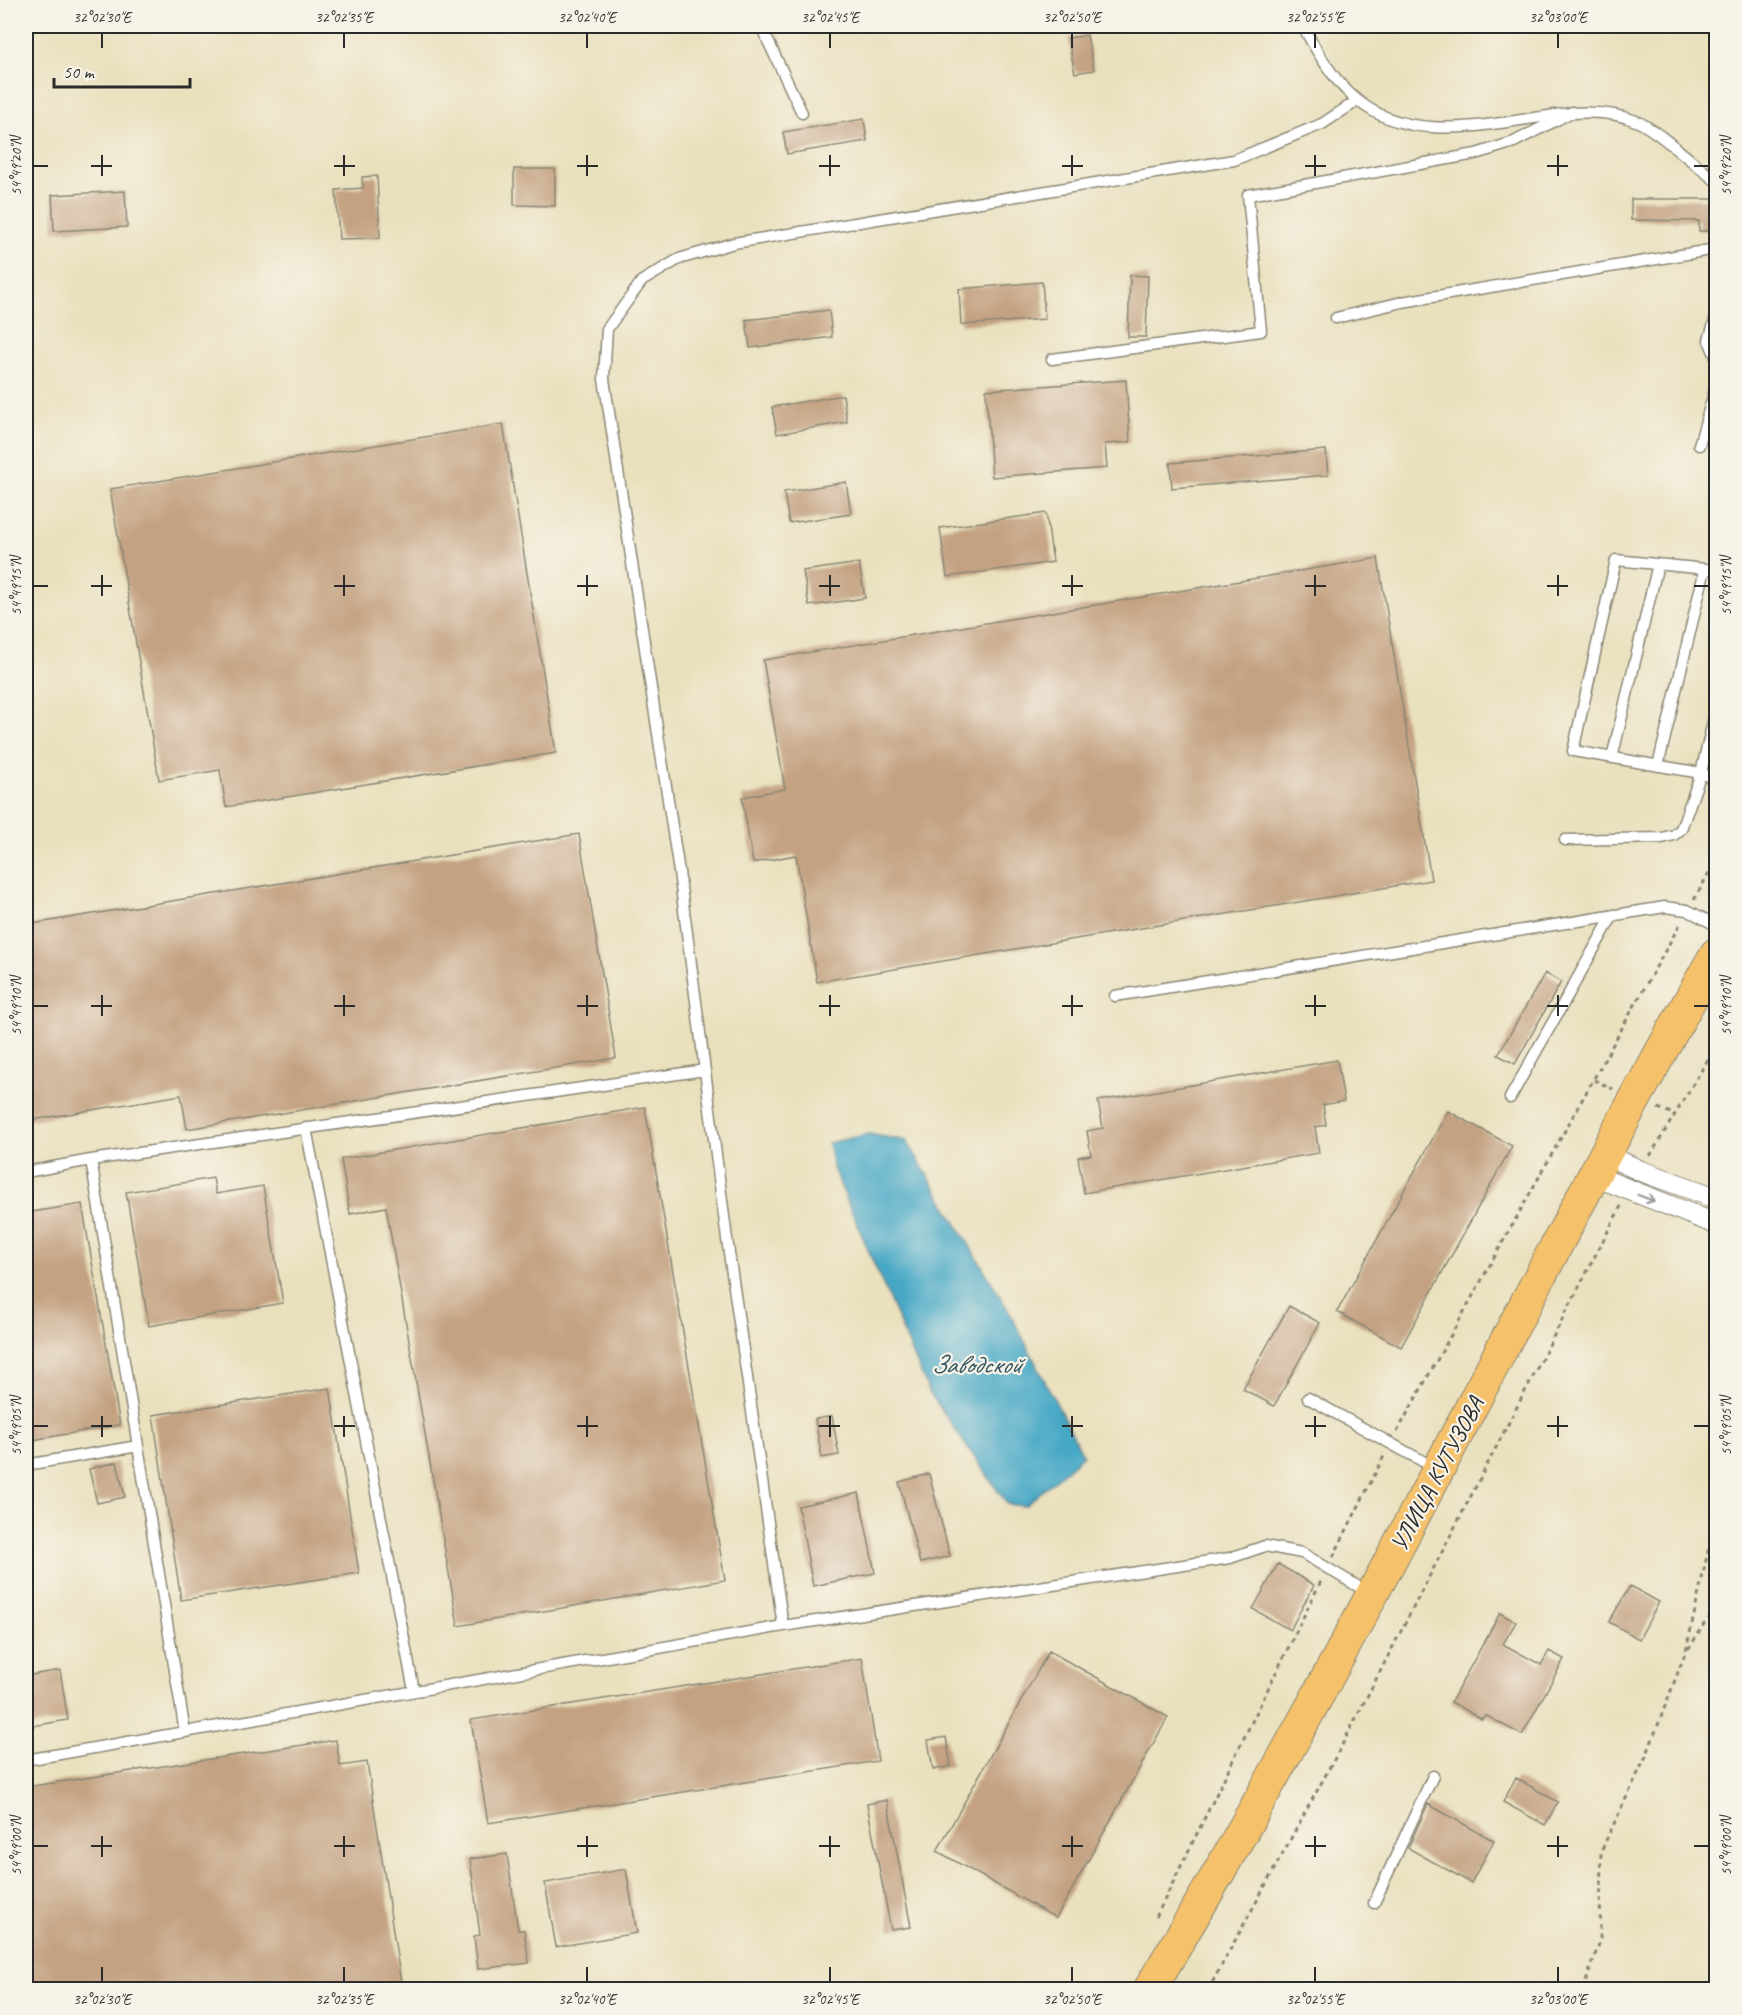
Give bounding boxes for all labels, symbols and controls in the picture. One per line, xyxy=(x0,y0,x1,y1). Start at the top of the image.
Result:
text: 32°02'30"E xyxy=(73,8,133,27)
text: 32°02'35"E xyxy=(315,8,375,27)
text: 32°02'40"E xyxy=(558,8,618,27)
text: 32°02'45"E xyxy=(801,8,861,27)
text: 32°02'50"E xyxy=(1043,8,1103,27)
text: 32°02'55"E xyxy=(1286,8,1346,27)
text: 32°03'00"E xyxy=(1529,8,1589,27)
scale bar xyxy=(54,51,190,89)
text: 50 m xyxy=(63,61,96,83)
text: 54°49'20"N xyxy=(7,133,26,196)
text: 54°49'20"N xyxy=(1717,133,1736,196)
text: 54°49'15"N xyxy=(7,553,26,616)
text: 54°49'15"N xyxy=(1717,553,1736,616)
text: 54°49'10"N xyxy=(7,973,26,1036)
text: 54°49'10"N xyxy=(1717,973,1736,1036)
one-way arrow xyxy=(1636,1194,1654,1205)
water label: Заводской xyxy=(931,1348,1026,1381)
street label: УЛИЦА КУТУЗОВА xyxy=(1384,1391,1491,1556)
text: 54°49'05"N xyxy=(7,1393,26,1456)
text: 54°49'05"N xyxy=(1717,1393,1736,1456)
text: 54°49'00"N xyxy=(7,1813,26,1876)
text: 54°49'00"N xyxy=(1717,1813,1736,1876)
text: 32°02'30"E xyxy=(73,1990,133,2009)
text: 32°02'35"E xyxy=(315,1990,375,2009)
text: 32°02'40"E xyxy=(558,1990,618,2009)
text: 32°02'45"E xyxy=(801,1990,861,2009)
text: 32°02'50"E xyxy=(1043,1990,1103,2009)
text: 32°02'55"E xyxy=(1286,1990,1346,2009)
text: 32°03'00"E xyxy=(1529,1990,1589,2009)

